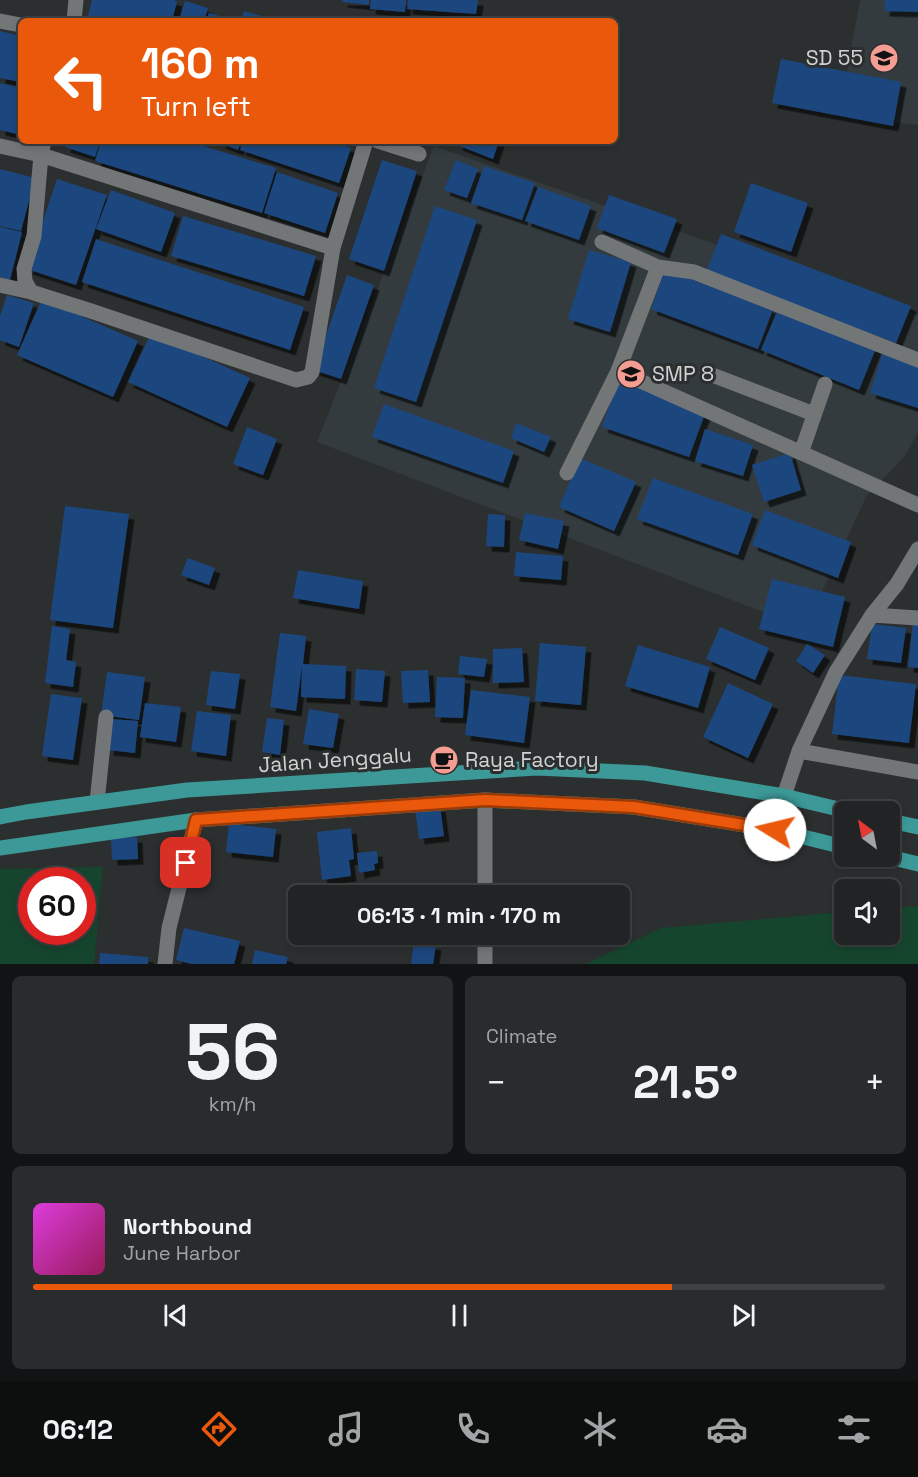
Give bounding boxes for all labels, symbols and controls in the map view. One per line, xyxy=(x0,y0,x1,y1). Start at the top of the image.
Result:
text: 160 m xyxy=(141,37,260,90)
icon: left xyxy=(42,42,120,120)
school or university icon: SD 55 xyxy=(868,42,900,74)
place label: SD 55 xyxy=(806,44,863,71)
text: Turn left xyxy=(141,89,251,124)
school or university icon: SMP 8 xyxy=(615,358,647,390)
place label: SMP 8 xyxy=(652,360,714,387)
street label: Jalan Jenggalu xyxy=(257,741,413,778)
cafe icon: Raya Factory xyxy=(428,744,460,776)
place label: Raya Factory xyxy=(465,746,599,773)
position arrow xyxy=(743,798,807,862)
north arrow xyxy=(834,801,900,867)
map controls xyxy=(834,801,900,945)
pin xyxy=(160,837,211,888)
icon: arrive xyxy=(169,846,202,879)
speed limit sign: 60 xyxy=(18,867,96,945)
button: sound xyxy=(834,879,900,945)
text: 06:13 · 1 min · 170 m xyxy=(357,901,561,929)
text: 56 xyxy=(185,1002,280,1102)
text: Climate xyxy=(486,1023,557,1049)
text: 21.5° xyxy=(633,1054,738,1111)
text: − xyxy=(486,1062,506,1104)
text: + xyxy=(865,1062,885,1104)
text: km/h xyxy=(209,1091,256,1117)
text: Northbound xyxy=(123,1212,252,1240)
text: June Harbor xyxy=(123,1240,241,1266)
icon: previous xyxy=(159,1299,192,1332)
icon: pause xyxy=(443,1299,476,1332)
icon: next xyxy=(727,1299,760,1332)
icon: directions xyxy=(198,1408,240,1450)
icon: music xyxy=(325,1408,367,1450)
icon: phone xyxy=(452,1408,494,1450)
icon: climate xyxy=(579,1408,621,1450)
icon: car xyxy=(706,1408,748,1450)
icon: filters xyxy=(833,1408,875,1450)
text: 06:12 xyxy=(43,1412,113,1447)

